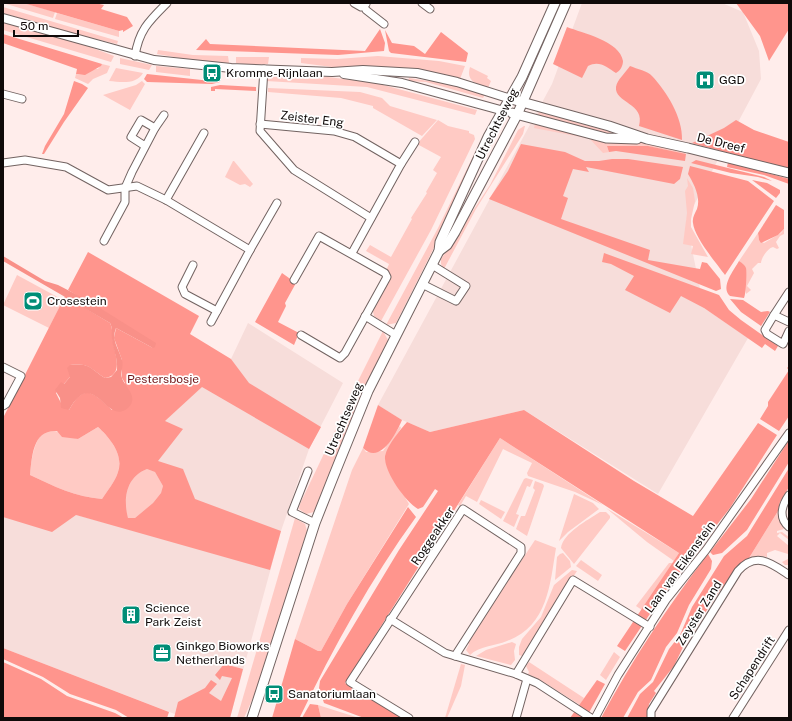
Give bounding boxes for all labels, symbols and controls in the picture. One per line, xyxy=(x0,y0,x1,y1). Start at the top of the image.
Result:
scale bar xyxy=(14,12,78,38)
text: 50 m xyxy=(20,19,48,33)
bus stop icon: Kromme-Rijnlaan xyxy=(201,62,223,84)
place label: Kromme-Rijnlaan xyxy=(226,66,323,80)
hospital icon: GGD xyxy=(694,69,716,91)
place label: GGD xyxy=(719,73,745,87)
street label: Utrechtseweg xyxy=(473,86,521,162)
street label: Zeister Eng xyxy=(280,108,344,130)
street label: De Dreef xyxy=(696,130,747,156)
sports icon: Crosestein xyxy=(22,290,44,312)
place label: Crosestein xyxy=(47,294,107,308)
park label: Pestersbosje xyxy=(127,372,199,386)
street label: Utrechtseweg xyxy=(322,380,366,458)
street label: Roggeakker xyxy=(408,504,458,568)
street label: Laan van Eikenstein xyxy=(642,518,718,616)
street label: Zeyster Zand xyxy=(674,578,724,648)
place label: Science Park Zeist xyxy=(145,601,202,629)
building icon: Science Park Zeist xyxy=(120,604,142,626)
street label: Schapendrift xyxy=(726,633,778,702)
place label: Ginkgo Bioworks Netherlands xyxy=(176,639,269,667)
office icon: Ginkgo Bioworks Netherlands xyxy=(151,642,173,664)
bus stop icon: Sanatoriumlaan xyxy=(263,683,285,705)
place label: Sanatoriumlaan xyxy=(288,687,376,701)

